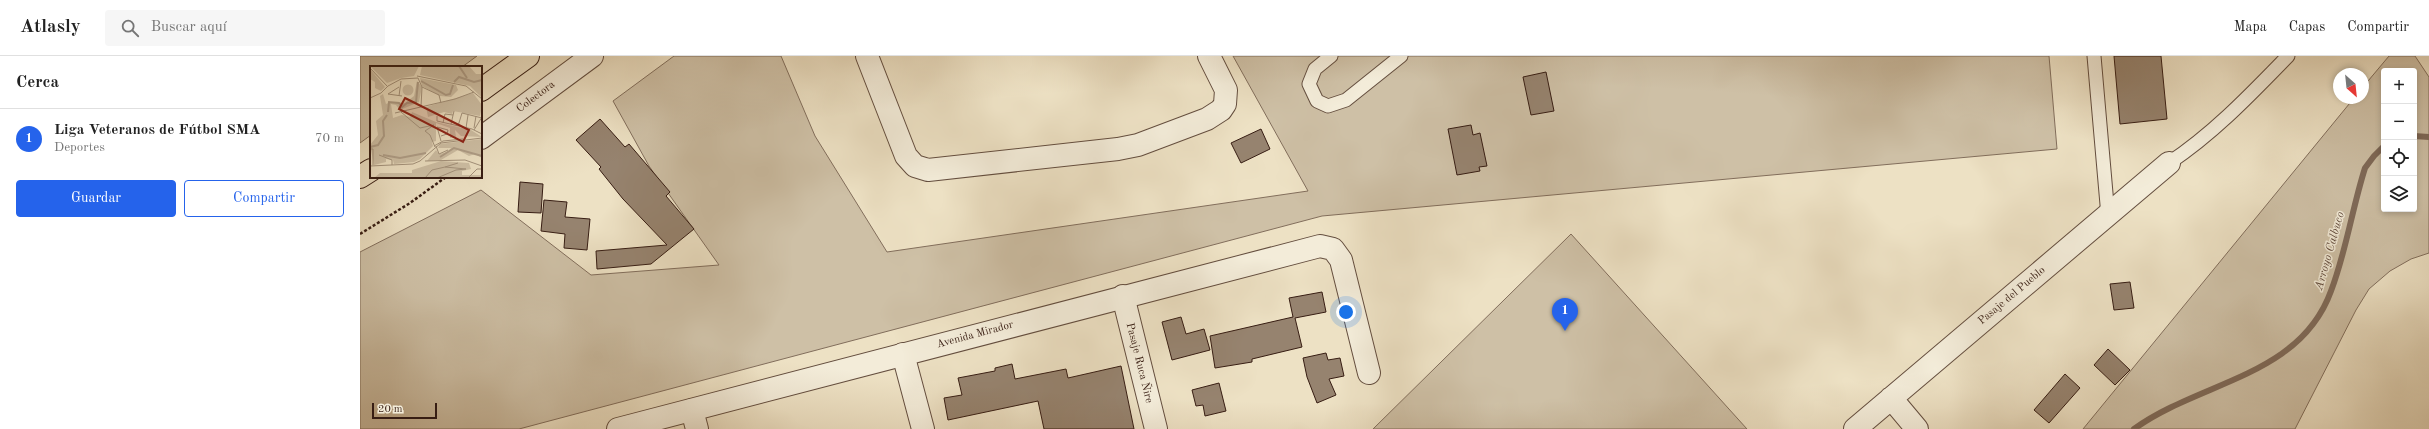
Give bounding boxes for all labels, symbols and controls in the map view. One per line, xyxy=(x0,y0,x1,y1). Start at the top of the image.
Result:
search box xyxy=(105,10,385,46)
icon: search xyxy=(119,17,141,39)
text: Atlasly xyxy=(20,18,81,37)
text: Buscar aquí xyxy=(151,20,227,35)
text: Mapa xyxy=(2234,20,2267,34)
text: Capas xyxy=(2289,20,2325,34)
text: Compartir xyxy=(2347,20,2409,34)
inset map xyxy=(370,66,482,178)
north arrow xyxy=(2333,68,2369,104)
map controls xyxy=(2381,68,2417,212)
button: + xyxy=(2381,68,2417,104)
text: Cerca xyxy=(16,74,59,91)
street label: Colectora xyxy=(515,79,558,115)
button: − xyxy=(2381,104,2417,140)
text: Liga Veteranos de Fútbol SMA xyxy=(54,123,260,138)
text: 1 xyxy=(25,132,33,145)
text: 70 m xyxy=(315,132,344,145)
button: locate xyxy=(2381,140,2417,176)
text: Deportes xyxy=(54,141,105,154)
button: layers xyxy=(2381,176,2417,212)
button: Guardar xyxy=(16,180,176,217)
button: Compartir xyxy=(184,180,344,217)
water label: Arroyo Calbuco xyxy=(2313,210,2347,292)
street label: Pasaje del Pueblo xyxy=(1976,265,2048,327)
pin: 1 xyxy=(1552,298,1578,331)
your location xyxy=(1336,302,1356,322)
street label: Avenida Mirador xyxy=(935,319,1015,351)
street label: Pasaje Ruca Ñire xyxy=(1124,321,1156,404)
scale bar xyxy=(372,401,437,420)
text: 20 m xyxy=(378,404,403,415)

